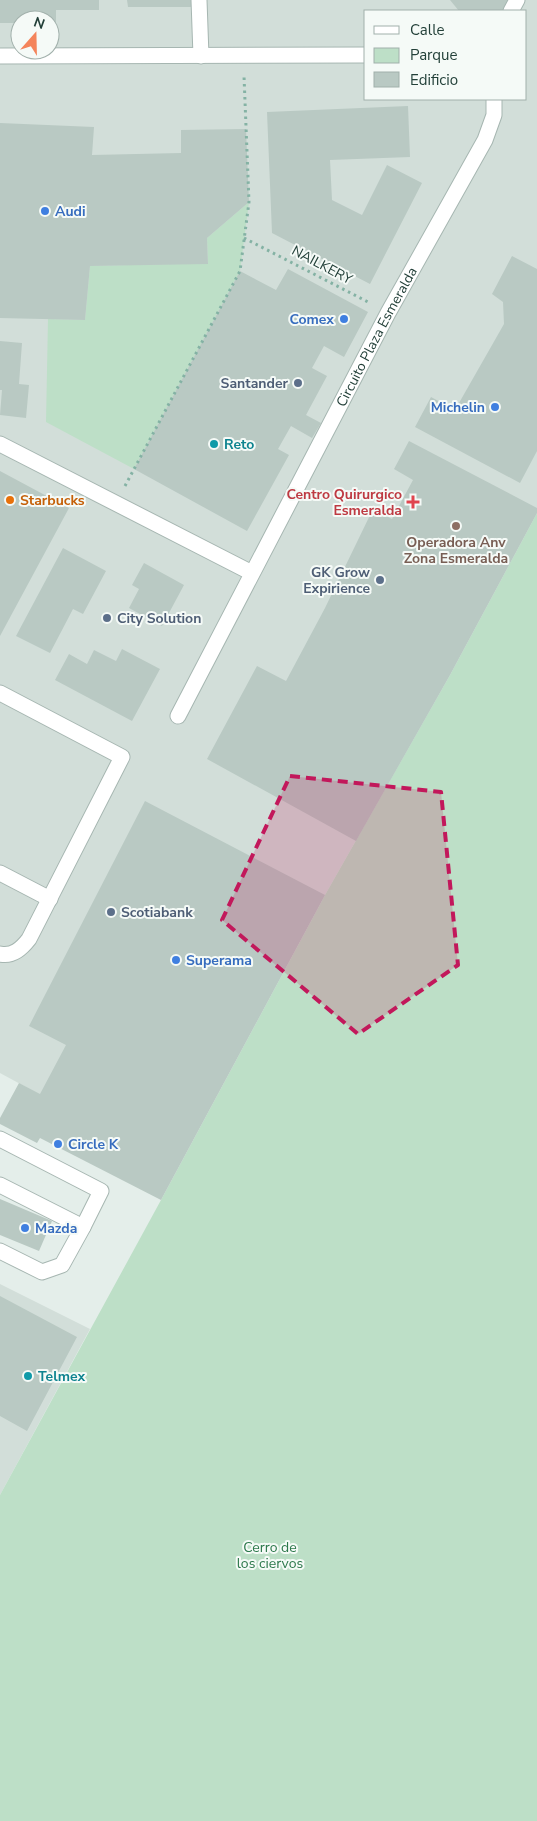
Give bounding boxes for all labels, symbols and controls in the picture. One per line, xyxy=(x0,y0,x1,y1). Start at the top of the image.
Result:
north arrow xyxy=(10,10,60,60)
legend xyxy=(364,10,527,100)
text: N xyxy=(31,13,47,34)
text: Calle xyxy=(410,20,445,40)
text: Parque xyxy=(410,45,458,65)
text: Edificio xyxy=(410,70,458,90)
place label: Audi xyxy=(55,202,86,221)
marker: Audi xyxy=(39,205,51,217)
street label: NAILKERY xyxy=(288,241,356,289)
street label: Circuito Plaza Esmeralda xyxy=(331,264,421,410)
place label: Comex xyxy=(289,310,334,329)
marker: Comex xyxy=(338,313,350,325)
place label: Santander xyxy=(221,374,289,393)
marker: Santander xyxy=(292,377,304,389)
place label: Michelin xyxy=(431,398,485,417)
marker: Michelin xyxy=(489,401,501,413)
place label: Reto xyxy=(224,435,254,454)
marker: Reto xyxy=(208,438,220,450)
place label: Centro Quirurgico Esmeralda xyxy=(286,485,402,520)
place label: Starbucks xyxy=(20,491,85,510)
marker: Starbucks xyxy=(4,494,16,506)
marker: Centro Quirurgico Esmeralda xyxy=(406,495,420,509)
marker: Operadora Anv Zona Esmeralda xyxy=(450,520,462,532)
place label: Operadora Anv Zona Esmeralda xyxy=(404,533,508,568)
place label: GK Grow Expirience xyxy=(303,563,370,598)
marker: GK Grow Expirience xyxy=(374,574,386,586)
place label: City Solution xyxy=(117,609,201,628)
marker: City Solution xyxy=(101,612,113,624)
place label: Scotiabank xyxy=(121,903,193,922)
marker: Scotiabank xyxy=(105,906,117,918)
place label: Superama xyxy=(186,951,252,970)
marker: Superama xyxy=(170,954,182,966)
place label: Circle K xyxy=(68,1135,119,1154)
marker: Circle K xyxy=(52,1138,64,1150)
place label: Mazda xyxy=(35,1219,77,1238)
marker: Mazda xyxy=(19,1222,31,1234)
place label: Telmex xyxy=(38,1367,85,1386)
marker: Telmex xyxy=(22,1370,34,1382)
park label: Cerro de los ciervos xyxy=(237,1538,303,1573)

